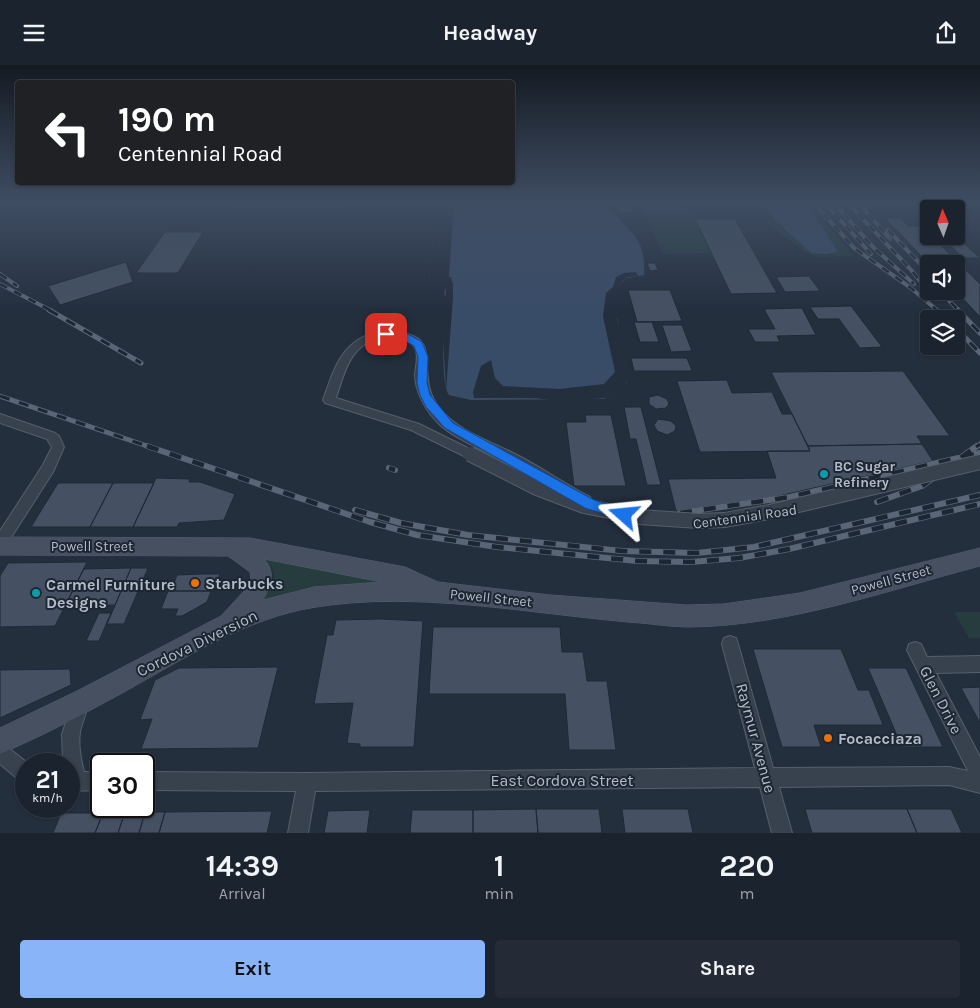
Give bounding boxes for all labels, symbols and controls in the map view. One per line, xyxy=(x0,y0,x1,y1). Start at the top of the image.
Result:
icon: menu xyxy=(20,19,48,47)
icon: share xyxy=(932,19,960,47)
text: Headway xyxy=(443,20,537,46)
text: 190 m xyxy=(118,99,216,140)
icon: left xyxy=(35,100,100,165)
text: Centennial Road xyxy=(118,141,283,167)
north arrow xyxy=(920,200,965,245)
map controls xyxy=(920,200,965,355)
button: sound xyxy=(920,255,965,300)
button: layers xyxy=(920,310,965,355)
pin xyxy=(365,313,407,355)
icon: arrive xyxy=(372,320,400,348)
place label: BC Sugar Refinery xyxy=(834,458,896,491)
marker: BC Sugar Refinery xyxy=(818,468,830,480)
position arrow xyxy=(597,488,649,540)
street label: Centennial Road xyxy=(692,501,798,533)
street label: Powell Street xyxy=(51,538,133,555)
street label: Powell Street xyxy=(849,561,933,599)
place label: Starbucks xyxy=(205,574,283,593)
place label: Carmel Furniture Designs xyxy=(46,575,175,612)
marker: Starbucks xyxy=(189,577,201,589)
street label: Powell Street xyxy=(449,585,533,611)
marker: Carmel Furniture Designs xyxy=(30,587,42,599)
street label: Cordova Diversion xyxy=(133,605,261,681)
street label: Glen Drive xyxy=(916,663,966,737)
street label: Raymur Avenue xyxy=(732,681,780,795)
place label: Focacciaza xyxy=(838,729,922,748)
marker: Focacciaza xyxy=(822,732,834,744)
speed limit sign: 30 xyxy=(90,753,155,818)
text: 21 xyxy=(35,765,60,794)
street label: East Cordova Street xyxy=(490,771,634,790)
text: km/h xyxy=(32,791,63,805)
text: 14:39 xyxy=(205,848,279,884)
text: 1 xyxy=(494,848,504,884)
text: 220 xyxy=(719,848,775,884)
text: Arrival xyxy=(219,884,266,903)
text: min xyxy=(484,884,514,903)
text: m xyxy=(739,884,754,903)
button: Exit xyxy=(20,940,485,998)
button: Share xyxy=(495,940,960,998)

